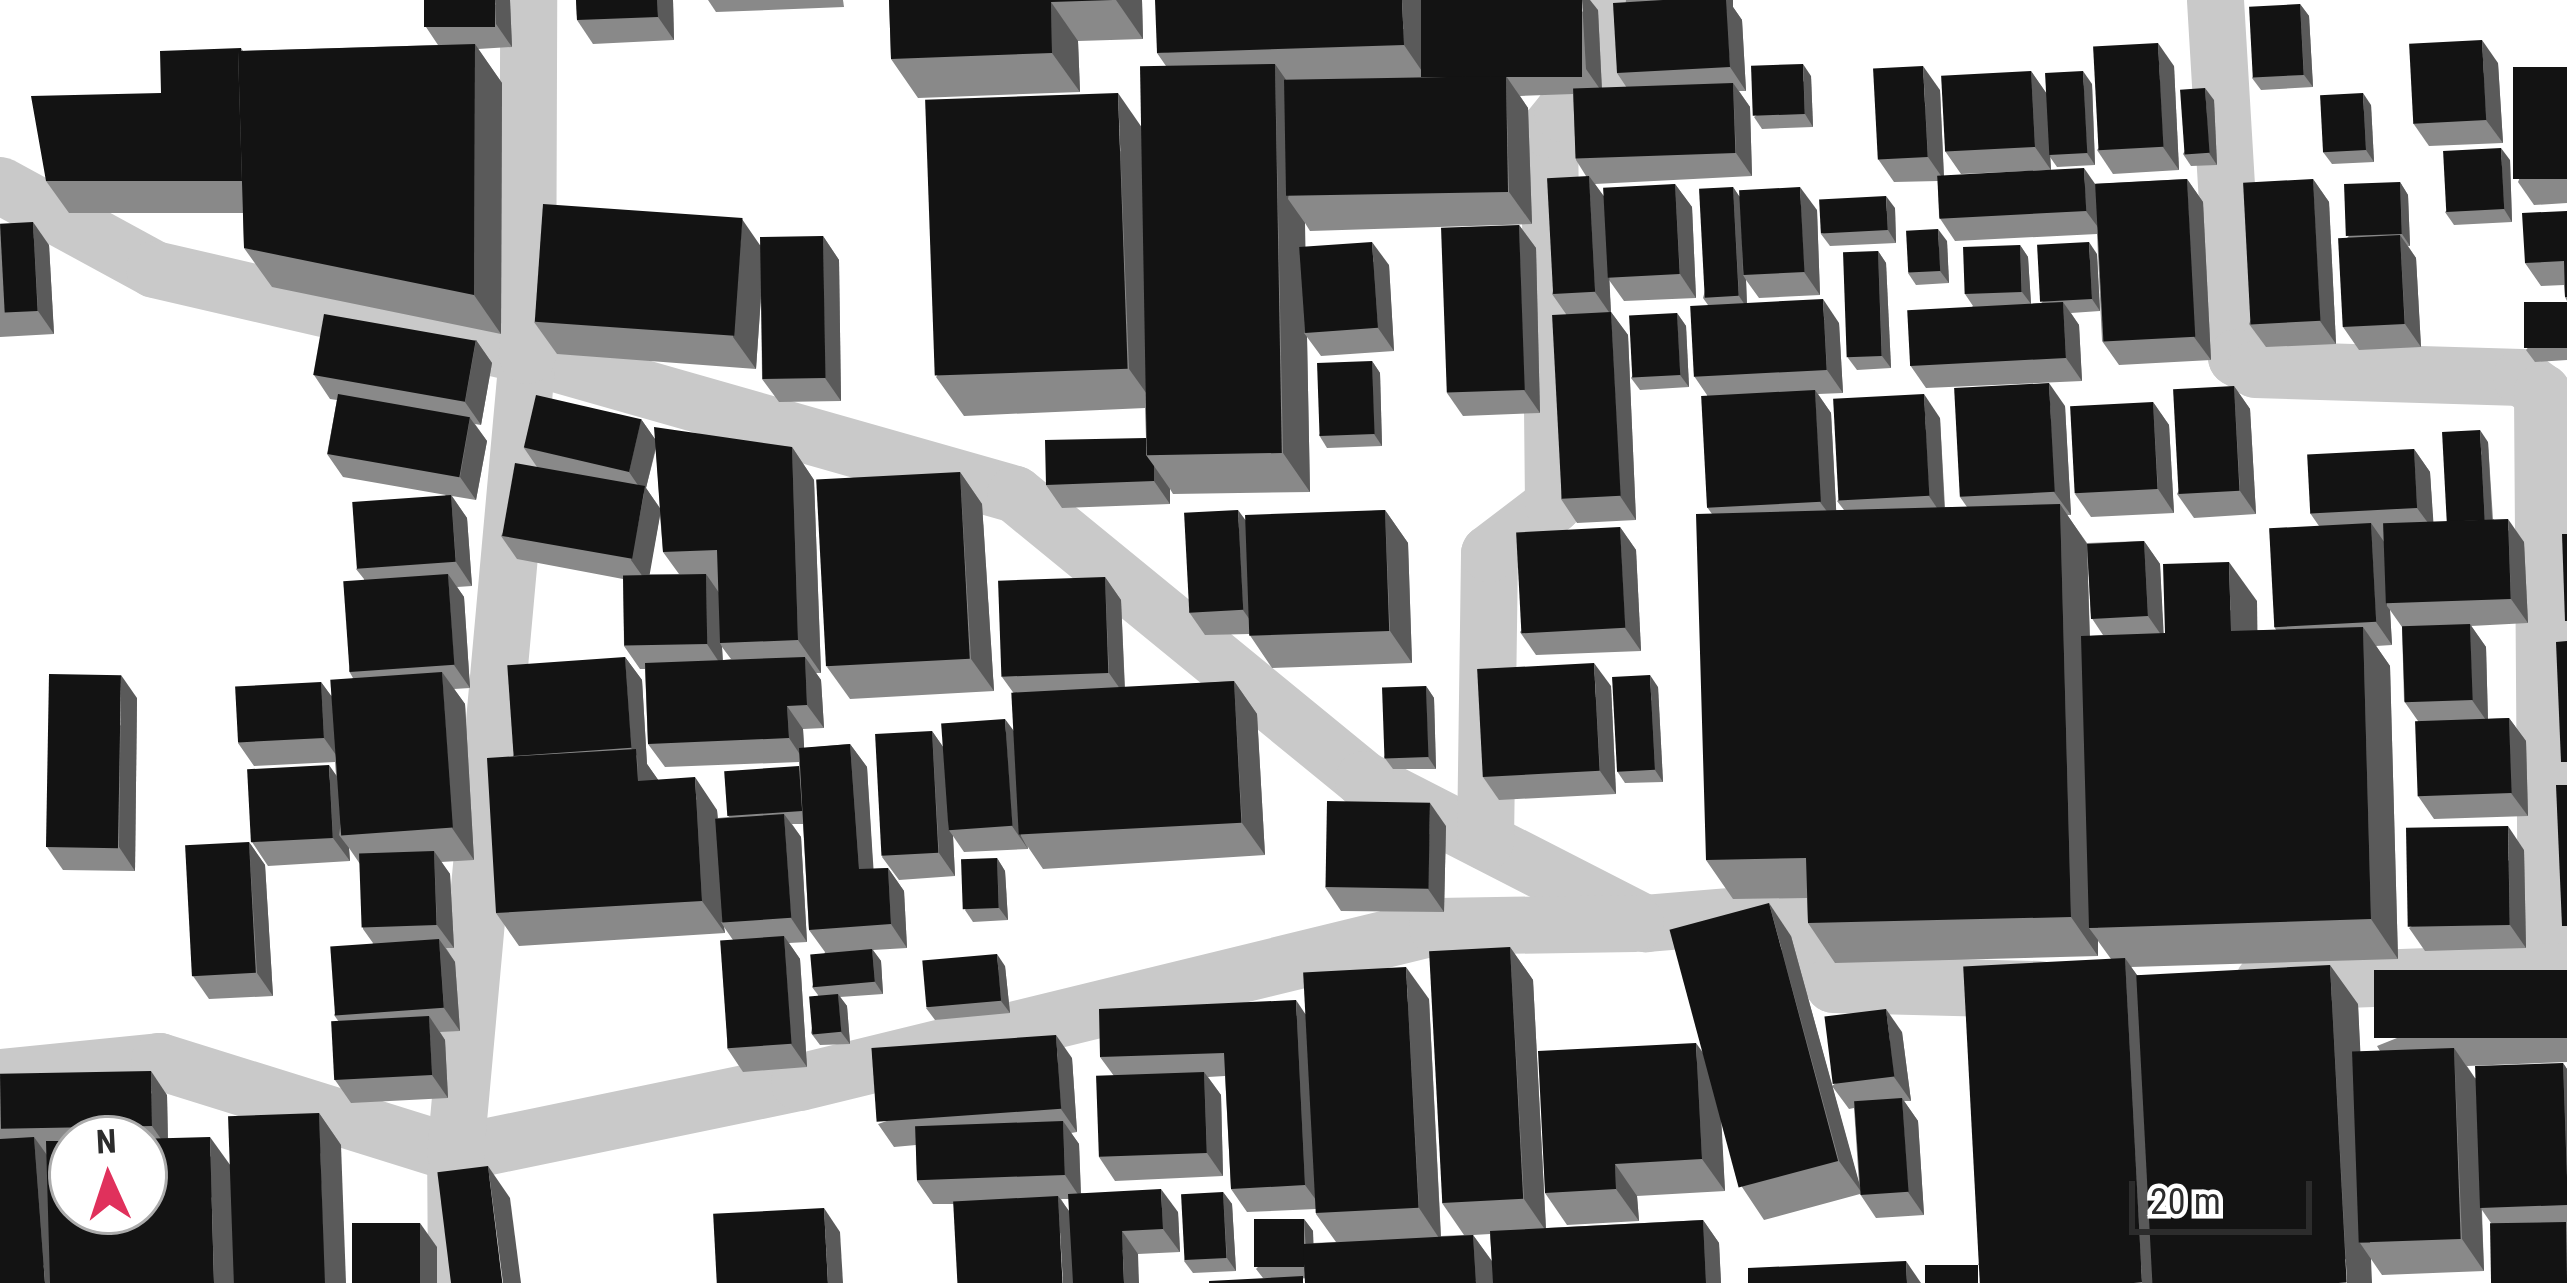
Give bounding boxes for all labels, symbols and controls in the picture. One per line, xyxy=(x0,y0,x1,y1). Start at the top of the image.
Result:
north arrow xyxy=(48,1115,168,1235)
text: N xyxy=(95,1122,117,1162)
scale bar xyxy=(2135,1157,2318,1231)
text: 20 m xyxy=(2150,1181,2221,1223)

